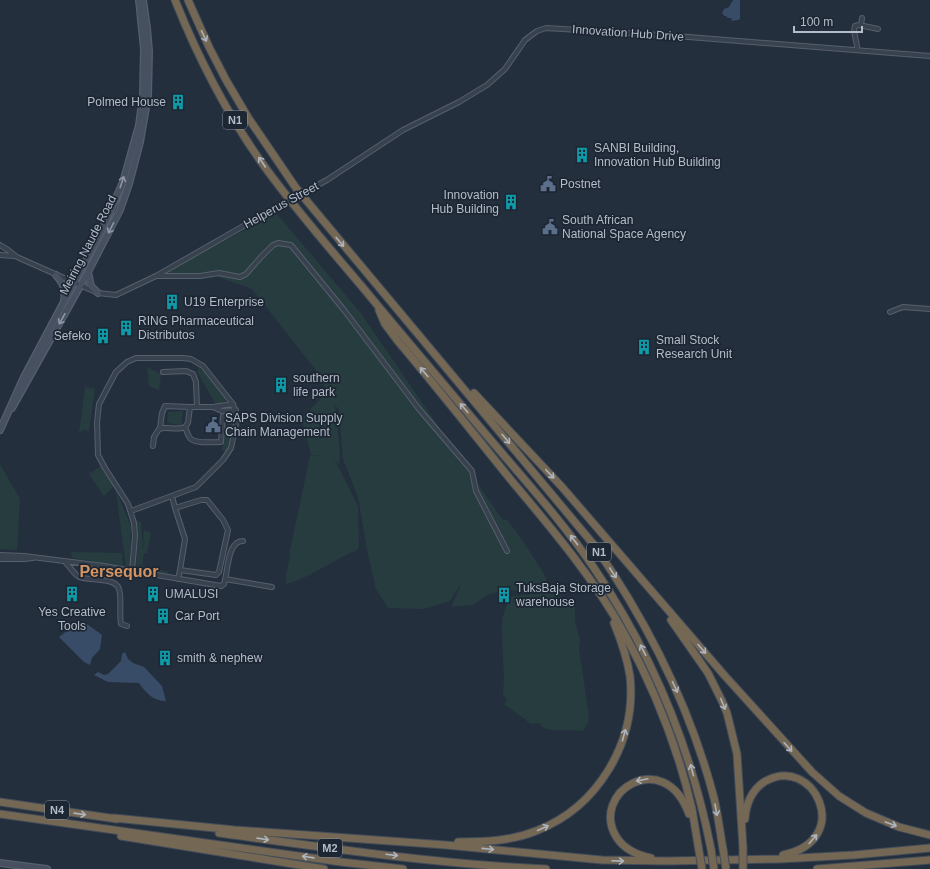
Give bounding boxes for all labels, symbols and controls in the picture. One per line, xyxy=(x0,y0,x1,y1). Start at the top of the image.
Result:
scale bar xyxy=(794,8,862,34)
text: 100 m xyxy=(800,15,833,29)
street label: Innovation Hub Drive xyxy=(572,22,685,44)
one-way arrow xyxy=(201,29,208,41)
building icon: Polmed House xyxy=(169,93,187,111)
place label: Polmed House xyxy=(87,95,166,109)
road number: N1 xyxy=(223,111,247,129)
place label: SANBI Building, Innovation Hub Building xyxy=(594,141,721,169)
building icon: SANBI Building, Innovation Hub Building xyxy=(573,146,591,164)
one-way arrow xyxy=(258,157,266,168)
public building icon: Postnet xyxy=(539,175,557,193)
one-way arrow xyxy=(119,176,126,189)
place label: Postnet xyxy=(560,177,601,191)
street label: Helperus Street xyxy=(241,178,321,231)
place label: Innovation Hub Building xyxy=(431,188,499,216)
street label: Meiring Naude Road xyxy=(57,193,119,297)
building icon: Innovation Hub Building xyxy=(502,193,520,211)
place label: South African National Space Agency xyxy=(562,213,686,241)
public building icon: South African National Space Agency xyxy=(541,218,559,236)
one-way arrow xyxy=(107,222,114,234)
one-way arrow xyxy=(336,236,345,247)
building icon: U19 Enterprise xyxy=(163,293,181,311)
place label: U19 Enterprise xyxy=(184,295,264,309)
one-way arrow xyxy=(58,313,66,325)
place label: RING Pharmaceutical Distributos xyxy=(138,314,254,342)
building icon: RING Pharmaceutical Distributos xyxy=(117,319,135,337)
building icon: Sefeko xyxy=(94,327,112,345)
place label: Sefeko xyxy=(54,329,91,343)
place label: Small Stock Research Unit xyxy=(656,333,733,361)
building icon: Small Stock Research Unit xyxy=(635,338,653,356)
one-way arrow xyxy=(419,367,428,378)
place label: southern life park xyxy=(293,371,340,399)
building icon: southern life park xyxy=(272,376,290,394)
one-way arrow xyxy=(459,403,469,413)
place label: SAPS Division Supply Chain Management xyxy=(225,411,342,439)
public building icon: SAPS Division Supply Chain Management xyxy=(204,416,222,434)
one-way arrow xyxy=(501,433,510,444)
one-way arrow xyxy=(545,469,554,479)
one-way arrow xyxy=(570,535,578,546)
road number: N1 xyxy=(587,543,611,561)
district label: Persequor xyxy=(79,563,159,580)
one-way arrow xyxy=(609,567,617,578)
place label: TuksBaja Storage warehouse xyxy=(515,581,611,609)
building icon: Yes Creative Tools xyxy=(63,585,81,603)
building icon: UMALUSI xyxy=(144,585,162,603)
building icon: TuksBaja Storage warehouse xyxy=(495,586,513,604)
place label: UMALUSI xyxy=(165,587,218,601)
place label: Yes Creative Tools xyxy=(38,605,106,633)
building icon: Car Port xyxy=(154,607,172,625)
place label: Car Port xyxy=(175,609,220,623)
one-way arrow xyxy=(639,644,646,656)
one-way arrow xyxy=(698,644,707,655)
building icon: smith & nephew xyxy=(156,649,174,667)
place label: smith & nephew xyxy=(177,651,263,665)
one-way arrow xyxy=(672,681,679,693)
one-way arrow xyxy=(719,697,727,709)
one-way arrow xyxy=(621,729,628,742)
one-way arrow xyxy=(784,742,793,752)
one-way arrow xyxy=(688,764,695,777)
one-way arrow xyxy=(636,777,649,785)
road number: N4 xyxy=(45,801,69,819)
one-way arrow xyxy=(712,803,720,816)
one-way arrow xyxy=(73,810,86,818)
one-way arrow xyxy=(884,821,897,828)
one-way arrow xyxy=(536,824,548,831)
one-way arrow xyxy=(809,834,818,844)
one-way arrow xyxy=(256,835,269,843)
road number: M2 xyxy=(318,839,342,857)
one-way arrow xyxy=(481,845,494,853)
one-way arrow xyxy=(385,852,398,859)
one-way arrow xyxy=(302,853,315,861)
one-way arrow xyxy=(611,857,624,864)

